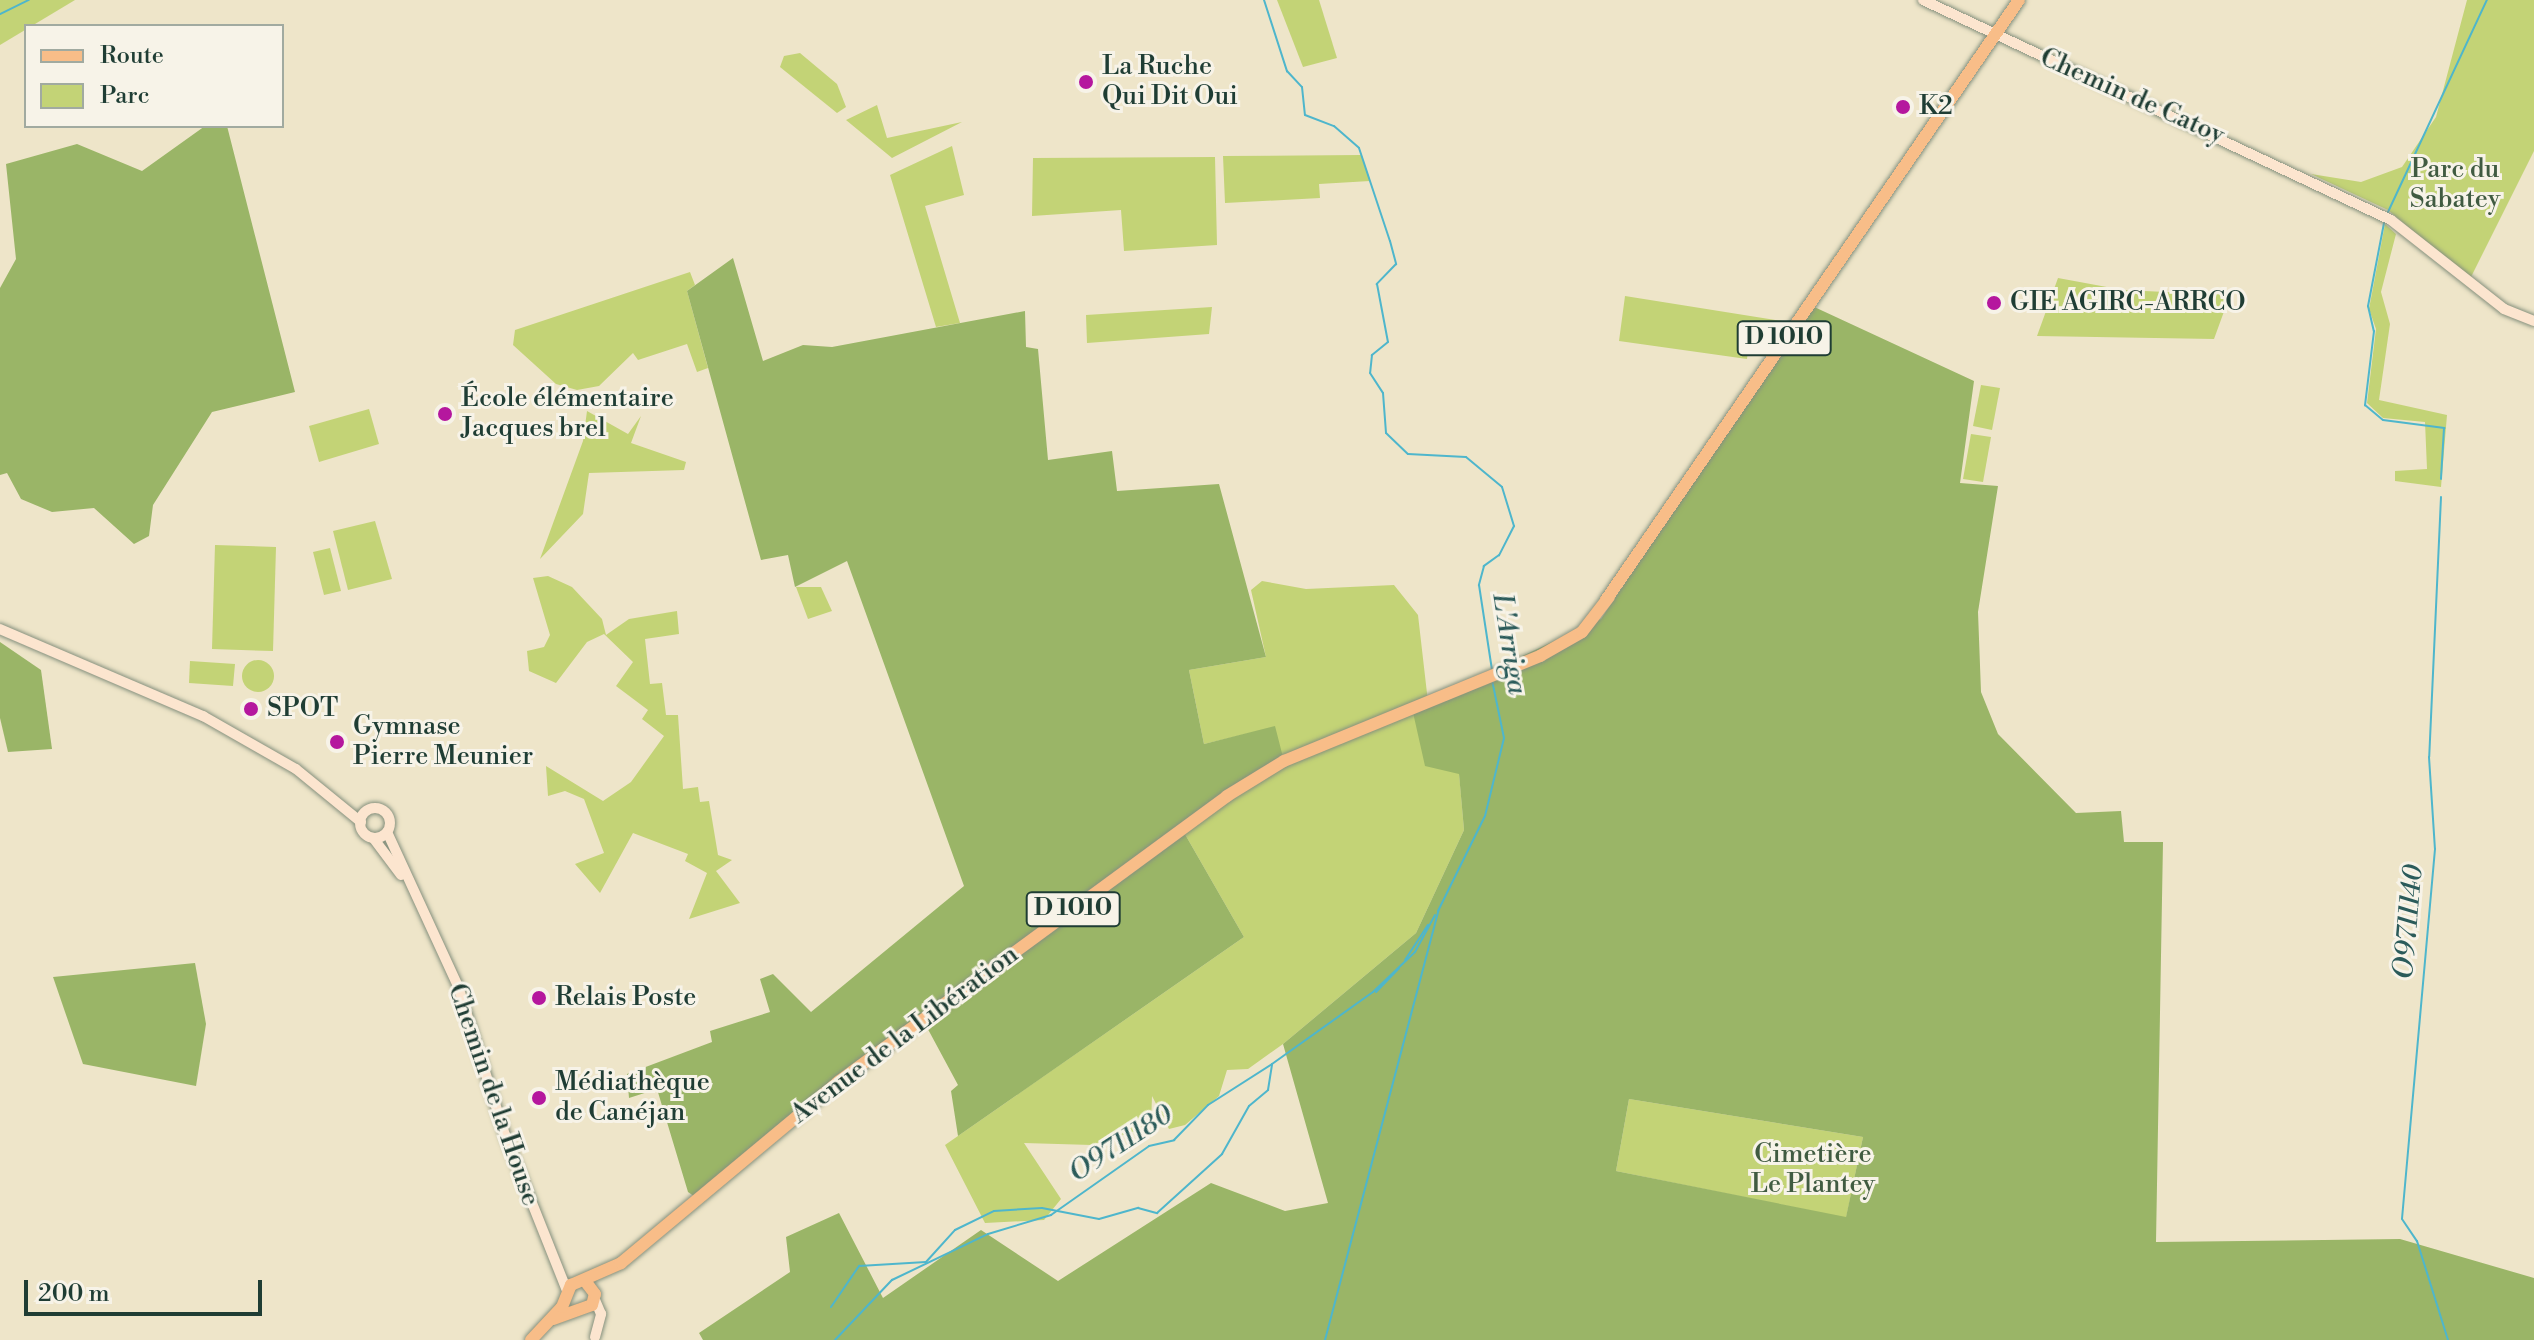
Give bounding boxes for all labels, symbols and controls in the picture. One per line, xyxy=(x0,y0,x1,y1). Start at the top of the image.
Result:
legend xyxy=(24,24,284,128)
text: Route xyxy=(100,41,164,71)
street label: Chemin de Catoy xyxy=(2035,42,2229,152)
place label: La Ruche Qui Dit Oui xyxy=(1102,51,1238,112)
marker: La Ruche Qui Dit Oui xyxy=(1077,73,1095,91)
text: Parc xyxy=(100,81,150,111)
place label: K2 xyxy=(1919,91,1953,123)
marker: K2 xyxy=(1894,98,1912,116)
park label: Parc du Sabatey xyxy=(2410,154,2500,216)
place label: GIE AGIRC-ARRCO xyxy=(2010,287,2246,319)
marker: GIE AGIRC-ARRCO xyxy=(1985,294,2003,312)
road number: D 1010 xyxy=(1736,318,1832,358)
place label: École élémentaire Jacques brel xyxy=(461,383,674,444)
marker: École élémentaire Jacques brel xyxy=(436,405,454,423)
water label: L'Arriga xyxy=(1484,591,1534,697)
place label: SPOT xyxy=(267,693,338,725)
marker: SPOT xyxy=(242,700,260,718)
place label: Gymnase Pierre Meunier xyxy=(353,711,533,772)
marker: Gymnase Pierre Meunier xyxy=(328,733,346,751)
water label: O9711140 xyxy=(2387,863,2431,981)
road number: D 1010 xyxy=(1025,889,1121,929)
street label: Avenue de la Libération xyxy=(785,939,1025,1131)
street label: Chemin de la House xyxy=(440,980,546,1210)
place label: Relais Poste xyxy=(555,982,696,1014)
marker: Relais Poste xyxy=(530,989,548,1007)
place label: Médiathèque de Canéjan xyxy=(555,1067,710,1128)
marker: Médiathèque de Canéjan xyxy=(530,1089,548,1107)
water label: O9711180 xyxy=(1063,1098,1179,1190)
park label: Cimetière Le Plantey xyxy=(1751,1139,1875,1200)
scale bar xyxy=(28,1264,266,1314)
text: 200 m xyxy=(38,1279,109,1309)

